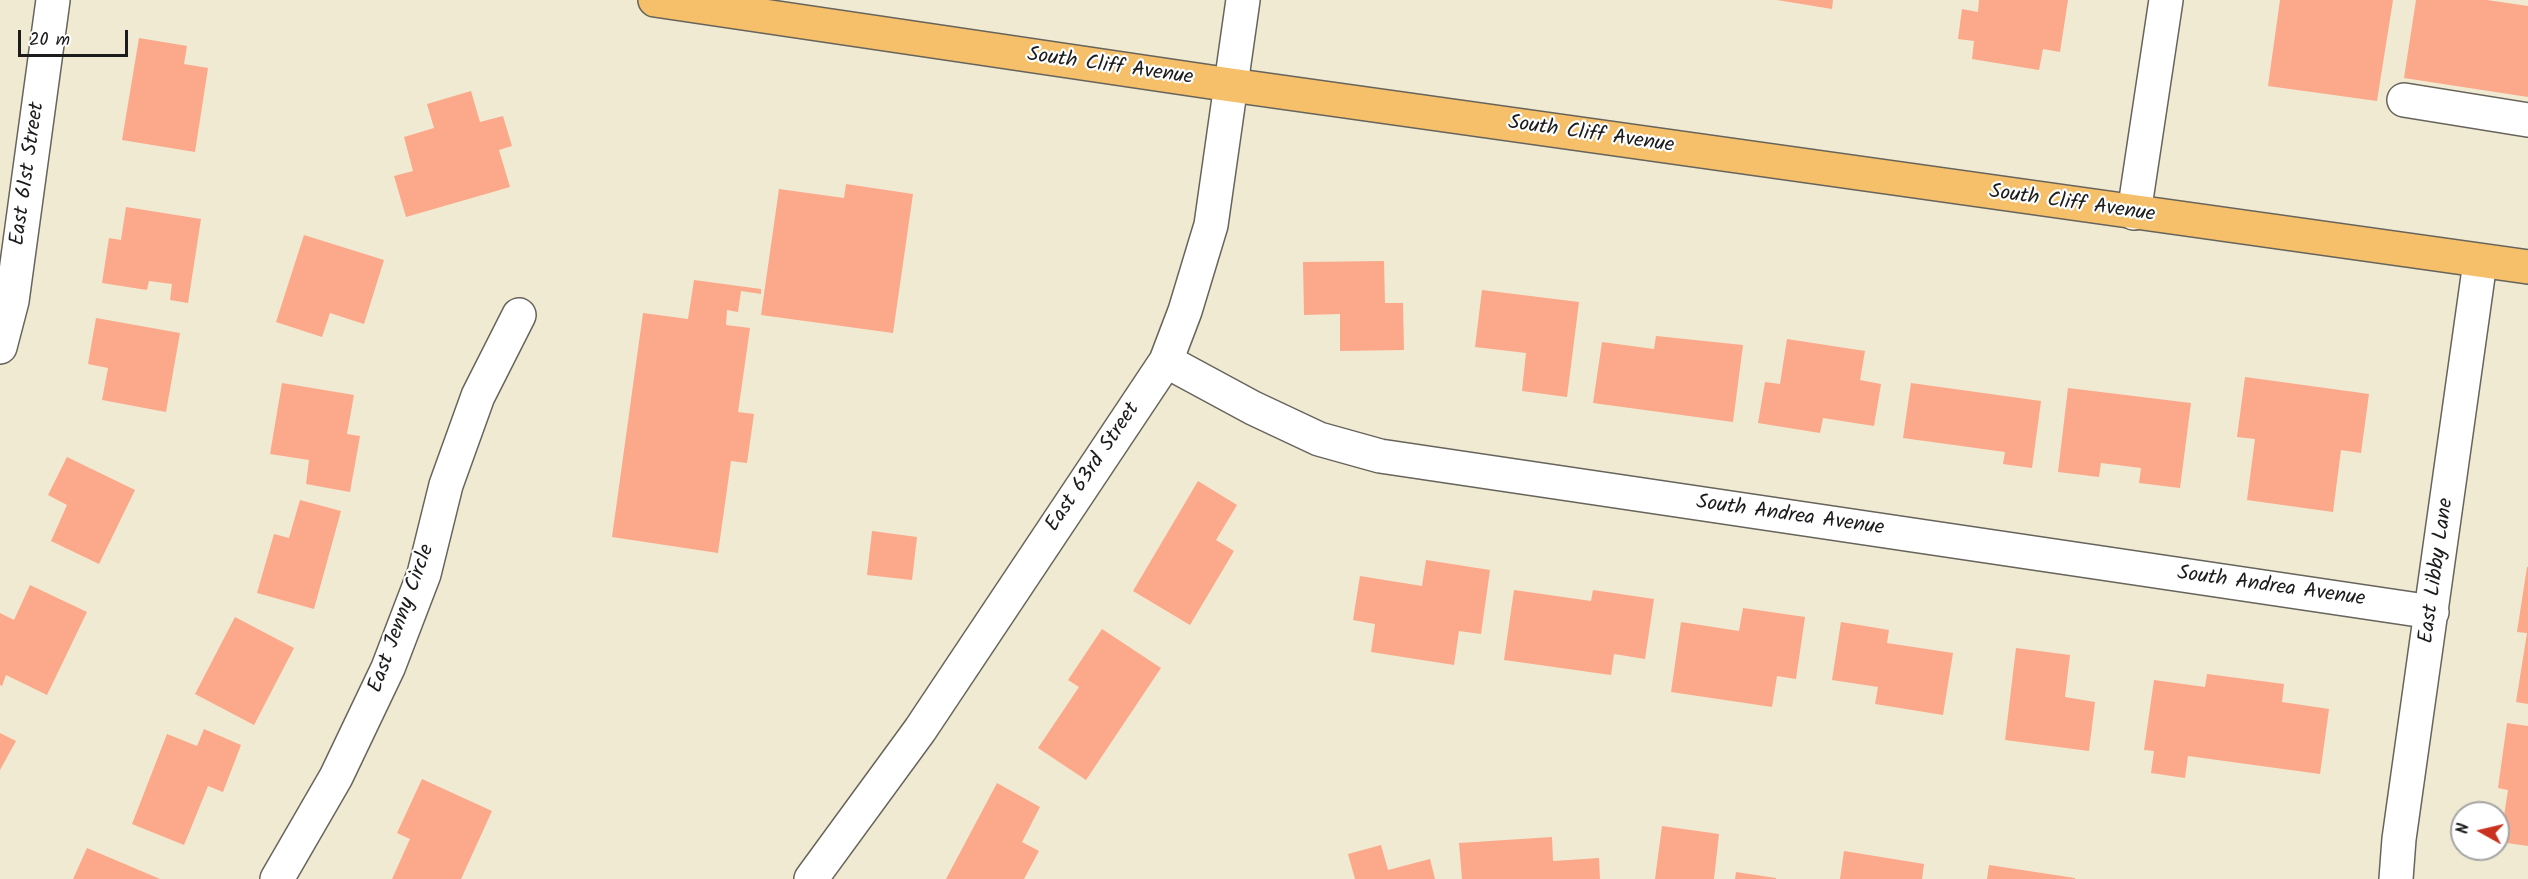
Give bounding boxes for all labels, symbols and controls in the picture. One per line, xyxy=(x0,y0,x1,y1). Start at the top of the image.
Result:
scale bar xyxy=(21,18,130,56)
text: 20 m xyxy=(29,26,70,55)
street label: South Cliff Avenue xyxy=(1025,44,1195,92)
street label: East 61st Street xyxy=(6,101,52,247)
street label: South Cliff Avenue xyxy=(1506,112,1676,160)
street label: South Cliff Avenue xyxy=(1987,181,2157,229)
street label: East 63rd Street xyxy=(1042,399,1146,537)
street label: South Andrea Avenue xyxy=(1694,491,1886,543)
street label: East Libby Lane xyxy=(2415,497,2461,645)
street label: East Jenny Circle xyxy=(364,541,442,697)
street label: South Andrea Avenue xyxy=(2175,562,2367,614)
north arrow xyxy=(2450,801,2510,861)
text: N xyxy=(2451,822,2477,835)

